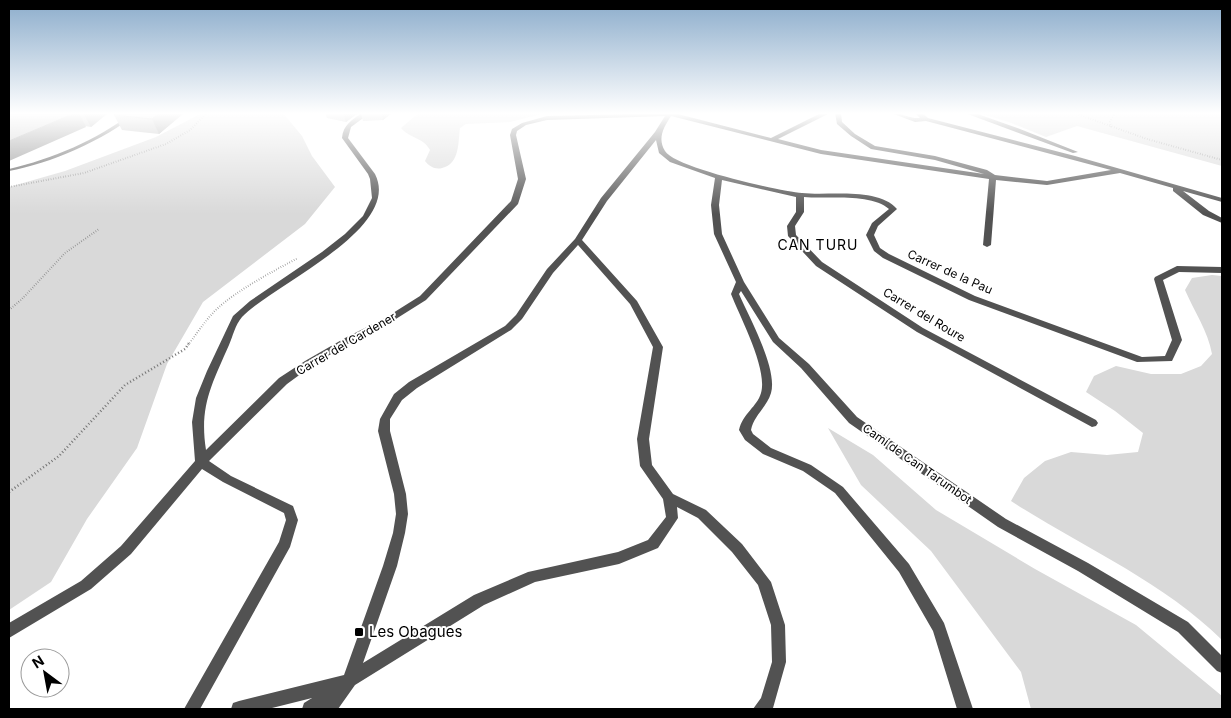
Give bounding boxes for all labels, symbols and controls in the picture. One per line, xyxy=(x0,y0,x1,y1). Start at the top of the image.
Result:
district label: CAN TURU xyxy=(778,236,858,253)
street label: Carrer de la Pau xyxy=(905,246,995,297)
street label: Carrer del Roure xyxy=(880,284,968,345)
street label: Carrer del Cardener xyxy=(293,309,399,378)
street label: Camí de Can Tarumbot xyxy=(860,420,975,507)
place label: Les Obagues xyxy=(369,622,462,641)
marker: Les Obagues xyxy=(353,626,365,638)
north arrow xyxy=(20,648,70,698)
text: N xyxy=(29,652,47,672)

